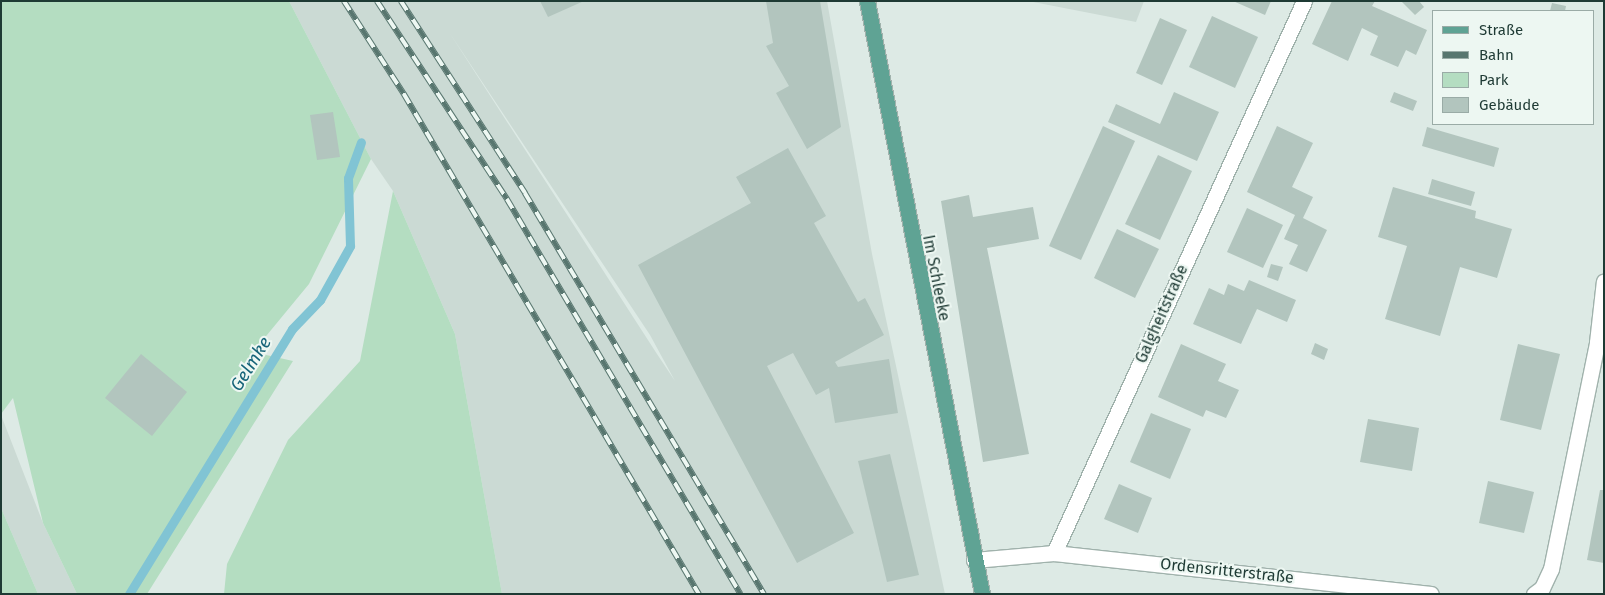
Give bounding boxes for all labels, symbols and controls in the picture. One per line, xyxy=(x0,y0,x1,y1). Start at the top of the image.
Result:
legend xyxy=(1432,10,1595,125)
text: Straße xyxy=(1479,21,1523,39)
text: Bahn xyxy=(1479,46,1514,64)
text: Park xyxy=(1479,71,1509,89)
text: Gebäude xyxy=(1479,96,1539,114)
street label: Im Schleeke xyxy=(918,233,954,323)
street label: Galgheitstraße xyxy=(1132,262,1192,366)
water label: Gelmke xyxy=(226,333,276,395)
street label: Ordensritterstraße xyxy=(1159,554,1295,588)

